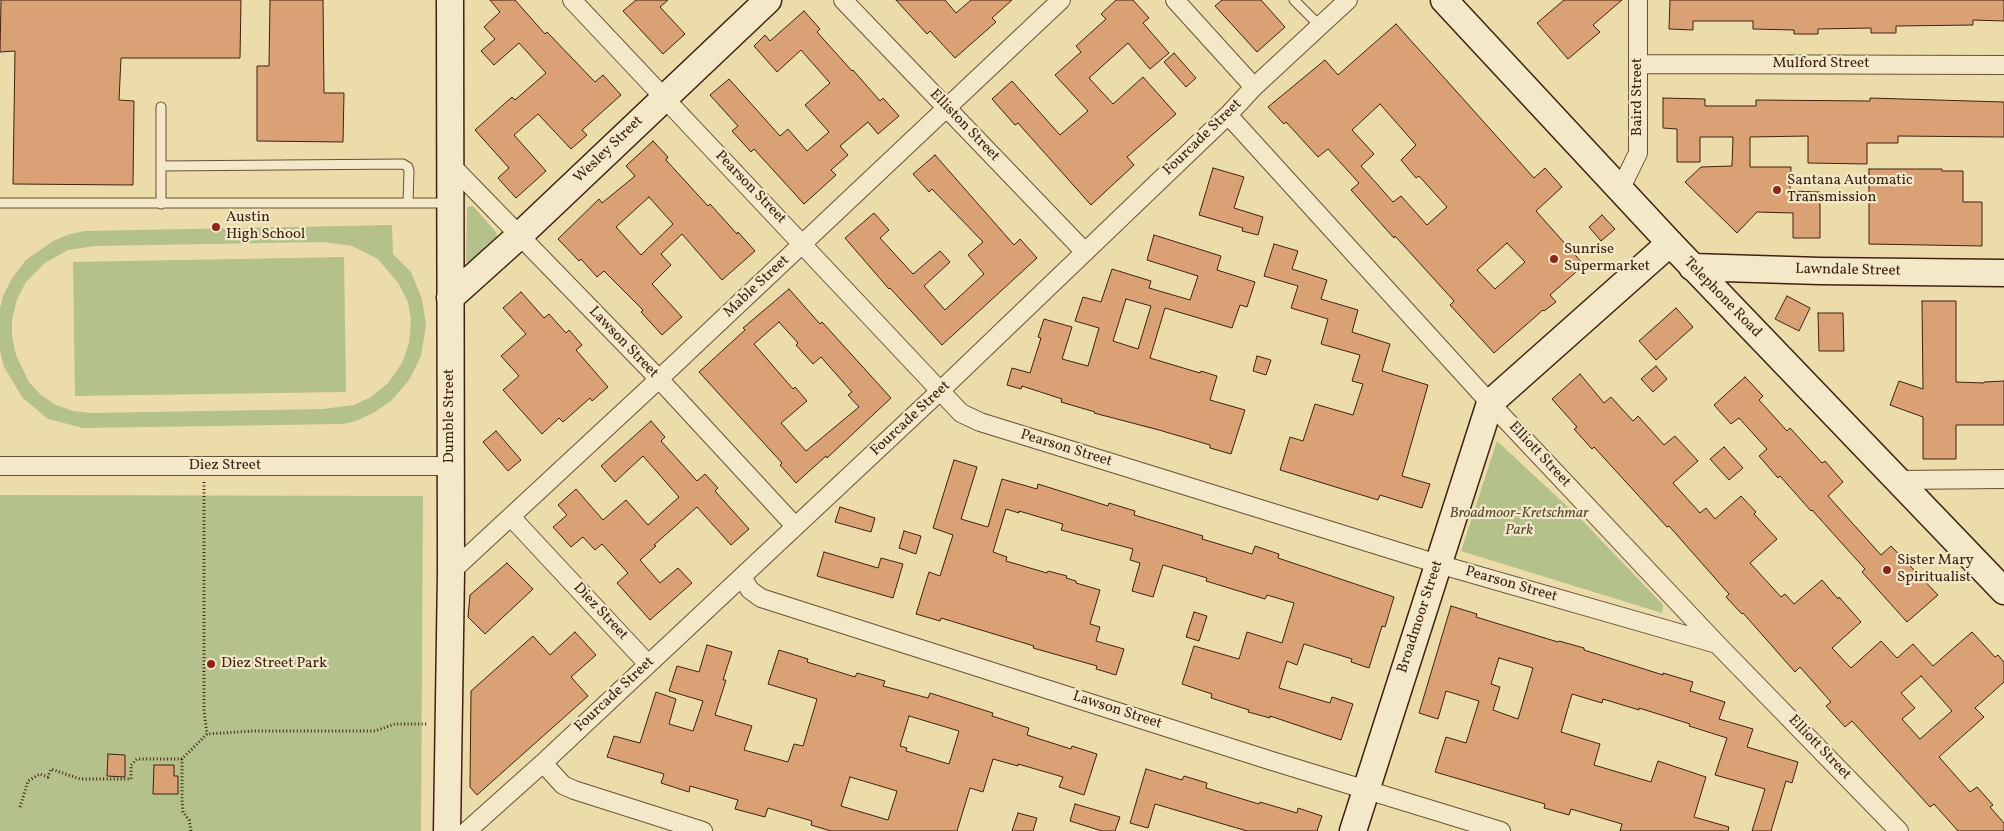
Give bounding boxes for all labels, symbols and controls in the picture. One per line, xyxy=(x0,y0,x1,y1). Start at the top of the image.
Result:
street label: Mulford Street xyxy=(1773,55,1869,73)
street label: Baird Street xyxy=(1629,58,1647,136)
street label: Elliston Street xyxy=(925,86,1003,166)
street label: Fourcade Street xyxy=(1160,96,1246,180)
street label: Wesley Street xyxy=(571,113,647,187)
street label: Pearson Street xyxy=(711,148,789,228)
place label: Santana Automatic Transmission xyxy=(1787,172,1913,207)
marker: Santana Automatic Transmission xyxy=(1771,184,1783,196)
place label: Austin High School xyxy=(226,209,305,244)
marker: Austin High School xyxy=(210,221,222,233)
place label: Sunrise Supermarket xyxy=(1564,241,1650,276)
street label: Mable Street xyxy=(720,252,794,322)
marker: Sunrise Supermarket xyxy=(1548,253,1560,265)
street label: Telephone Road xyxy=(1679,254,1765,342)
street label: Lawndale Street xyxy=(1795,261,1901,281)
street label: Lawson Street xyxy=(584,303,662,383)
street label: Dumble Street xyxy=(441,369,459,463)
street label: Fourcade Street xyxy=(867,377,955,461)
street label: Elliott Street xyxy=(1504,418,1574,492)
street label: Pearson Street xyxy=(1018,427,1114,471)
street label: Diez Street xyxy=(189,457,261,475)
park label: Broadmoor-Kretschmar Park xyxy=(1449,505,1589,540)
place label: Sister Mary Spiritualist xyxy=(1897,552,1974,587)
street label: Broadmoor Street xyxy=(1394,558,1448,676)
street label: Pearson Street xyxy=(1463,563,1559,607)
marker: Sister Mary Spiritualist xyxy=(1881,564,1893,576)
street label: Diez Street xyxy=(569,579,631,645)
street label: Fourcade Street xyxy=(571,653,659,737)
place label: Diez Street Park xyxy=(221,655,327,673)
marker: Diez Street Park xyxy=(205,658,217,670)
street label: Lawson Street xyxy=(1070,688,1164,734)
street label: Elliott Street xyxy=(1784,712,1854,784)

